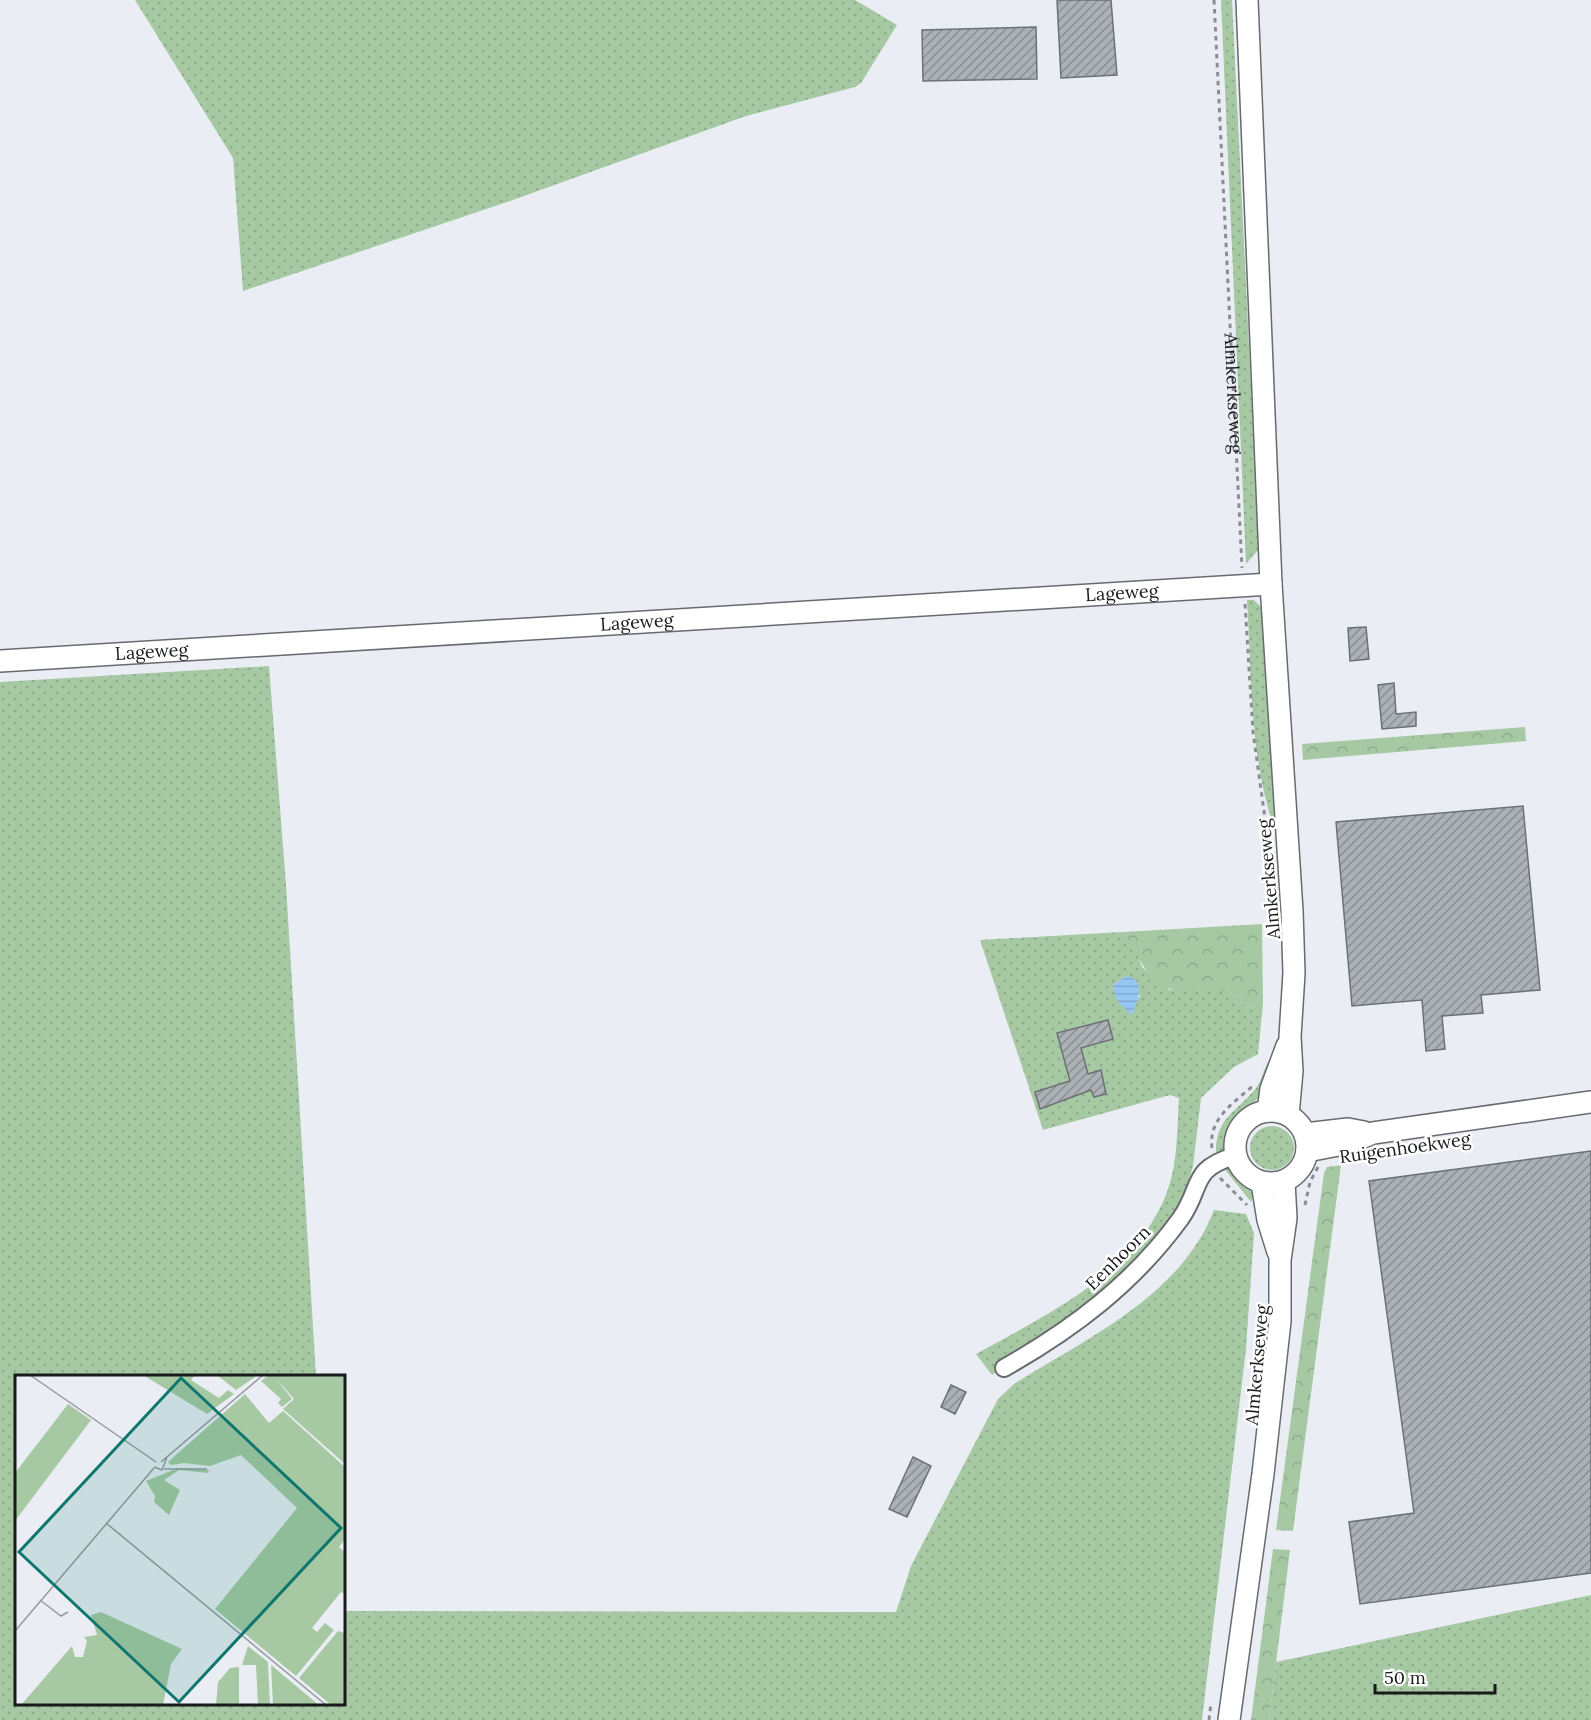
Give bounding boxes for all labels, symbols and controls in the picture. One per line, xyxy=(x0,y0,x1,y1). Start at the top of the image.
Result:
street label: Almkerkseweg xyxy=(1219,332,1248,456)
street label: Lageweg xyxy=(1084,579,1160,606)
street label: Lageweg xyxy=(599,608,675,636)
street label: Lageweg xyxy=(114,638,190,665)
street label: Almkerkseweg xyxy=(1252,817,1285,941)
street label: Ruigenhoekweg xyxy=(1338,1127,1473,1168)
street label: Eenhoorn xyxy=(1080,1220,1155,1295)
street label: Almkerkseweg xyxy=(1240,1303,1273,1427)
inset map xyxy=(15,1375,345,1705)
scale bar xyxy=(1375,1657,1495,1695)
text: 50 m xyxy=(1384,1666,1426,1689)

